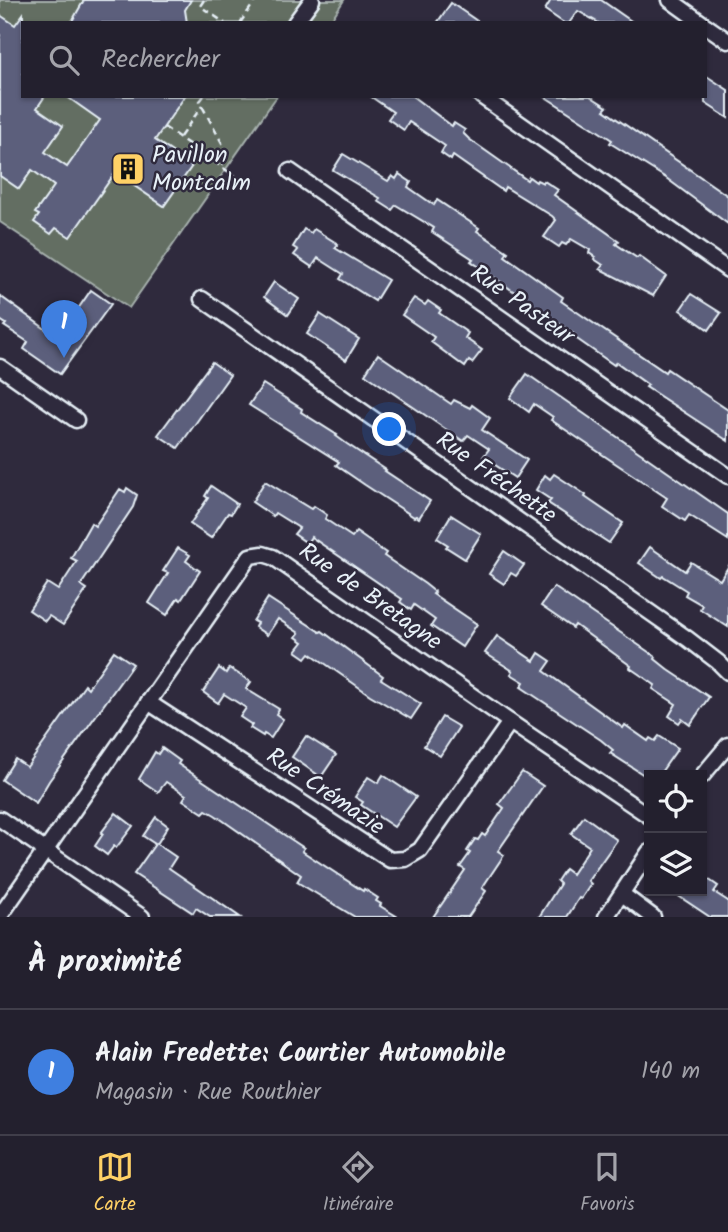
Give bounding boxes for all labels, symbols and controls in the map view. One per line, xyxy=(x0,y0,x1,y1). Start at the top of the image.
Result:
search box xyxy=(21,21,707,98)
text: Rechercher xyxy=(101,39,220,81)
icon: search xyxy=(45,41,83,79)
place label: Pavillon Montcalm xyxy=(152,136,251,203)
building icon: Pavillon Montcalm xyxy=(109,150,147,188)
street label: Rue Pasteur xyxy=(462,255,584,357)
pin: 1 xyxy=(41,300,87,358)
your location xyxy=(372,412,406,446)
street label: Rue Fréchette xyxy=(427,422,565,534)
street label: Rue de Bretagne xyxy=(290,533,450,661)
street label: Rue Crémazie xyxy=(258,738,393,846)
map controls xyxy=(644,770,707,896)
button: locate xyxy=(644,770,707,833)
button: layers xyxy=(644,833,707,896)
text: À proximité xyxy=(28,939,181,987)
text: Alain Fredette: Courtier Automobile xyxy=(95,1033,506,1075)
text: 1 xyxy=(48,1054,54,1090)
text: 140 m xyxy=(641,1054,700,1090)
text: Magasin · Rue Routhier xyxy=(95,1075,321,1111)
tab: Carte xyxy=(93,1148,136,1220)
tab: Itinéraire xyxy=(323,1148,393,1220)
tab: Favoris xyxy=(580,1148,635,1220)

